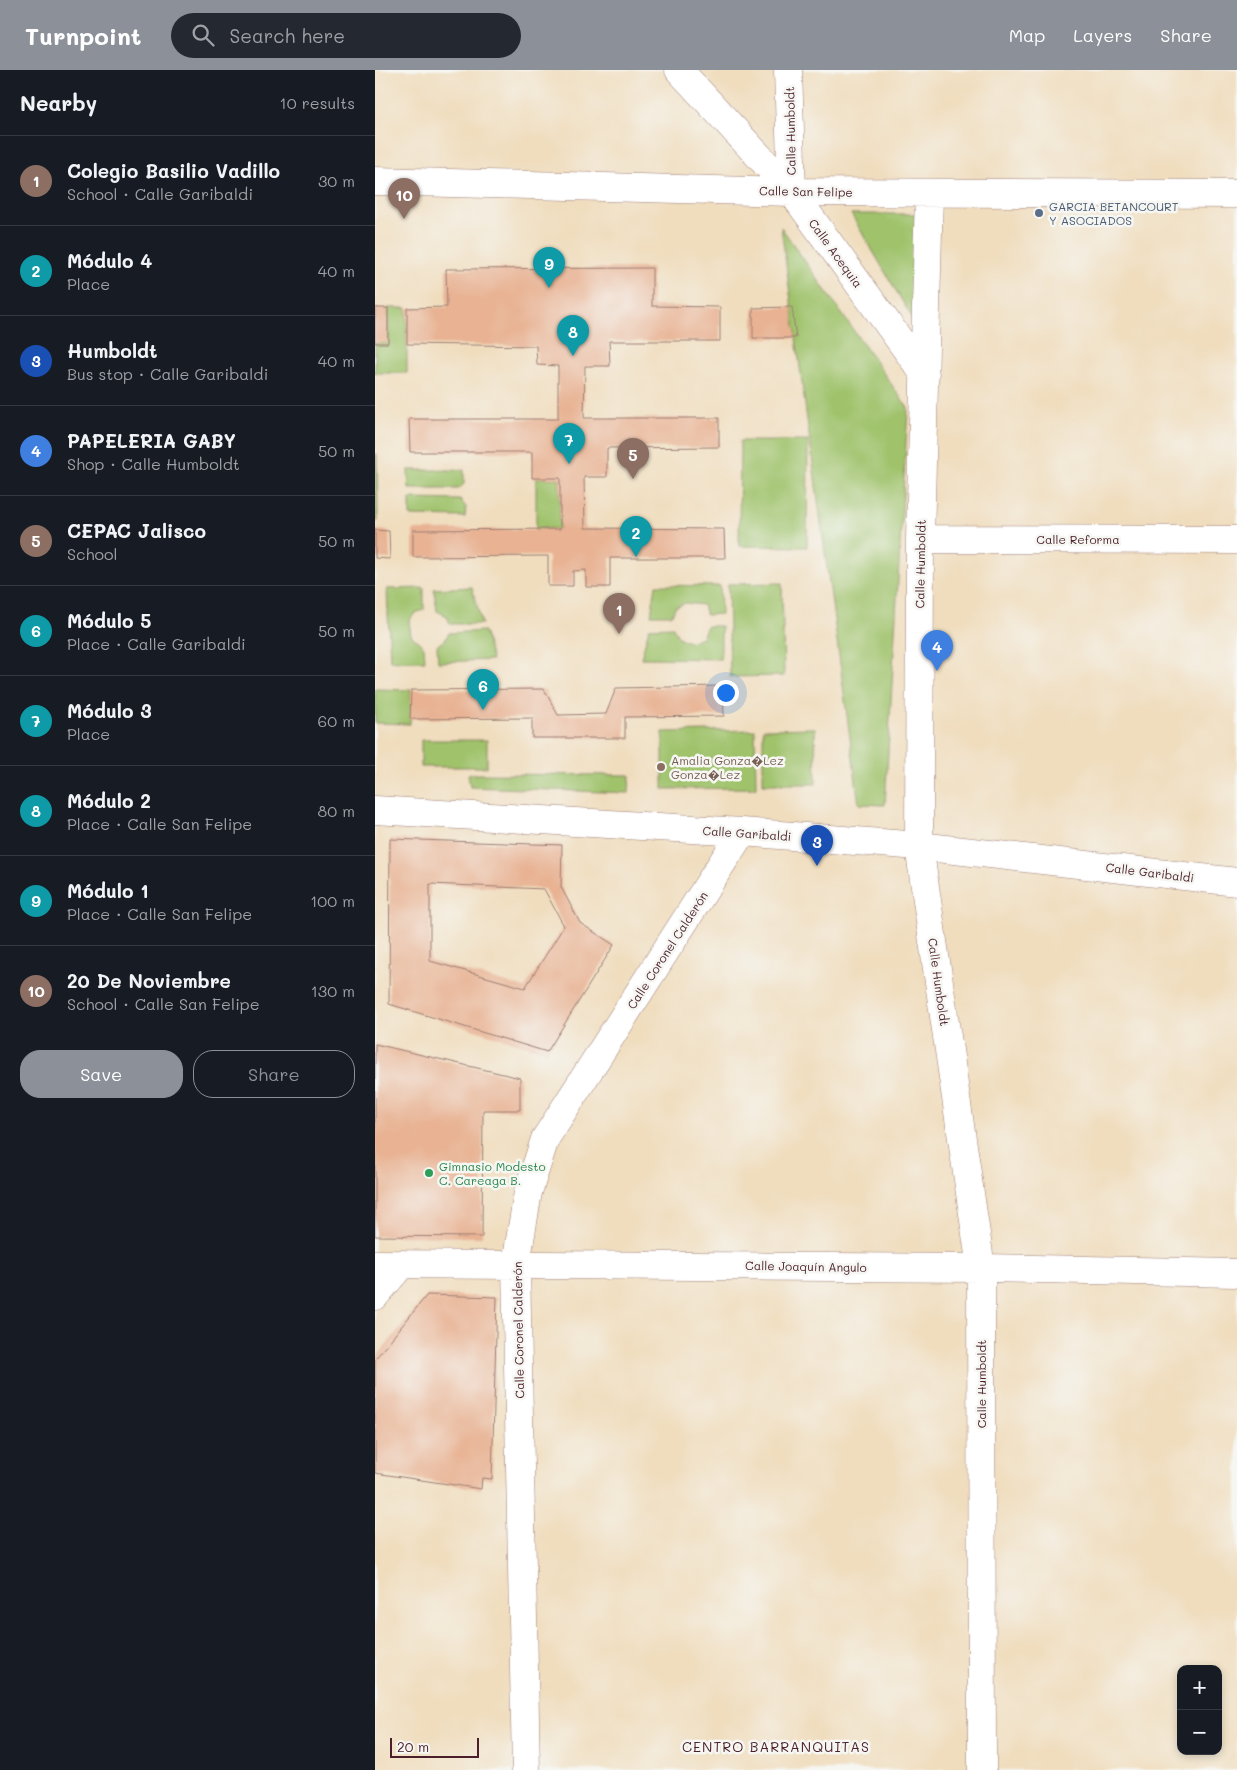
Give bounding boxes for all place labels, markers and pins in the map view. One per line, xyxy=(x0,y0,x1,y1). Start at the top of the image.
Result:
pin: 10 xyxy=(388,178,420,219)
place label: GARCIA BETANCOURT Y ASOCIADOS xyxy=(1049,198,1179,228)
marker: GARCIA BETANCOURT Y ASOCIADOS xyxy=(1033,207,1045,219)
pin: 9 xyxy=(533,247,565,288)
pin: 8 xyxy=(557,315,589,356)
pin: 7 xyxy=(553,423,585,464)
pin: 5 xyxy=(617,438,649,479)
pin: 2 xyxy=(620,516,652,557)
pin: 1 xyxy=(603,593,635,634)
pin: 4 xyxy=(921,630,953,671)
pin: 6 xyxy=(467,669,499,710)
place label: Amalia Gonza�Lez Gonza�Lez xyxy=(671,752,784,782)
marker: Amalia Gonza�Lez Gonza�Lez xyxy=(655,761,667,773)
pin: 3 xyxy=(801,825,833,866)
place label: Gimnasio Modesto C. Careaga B. xyxy=(439,1158,546,1188)
marker: Gimnasio Modesto C. Careaga B. xyxy=(423,1167,435,1179)

